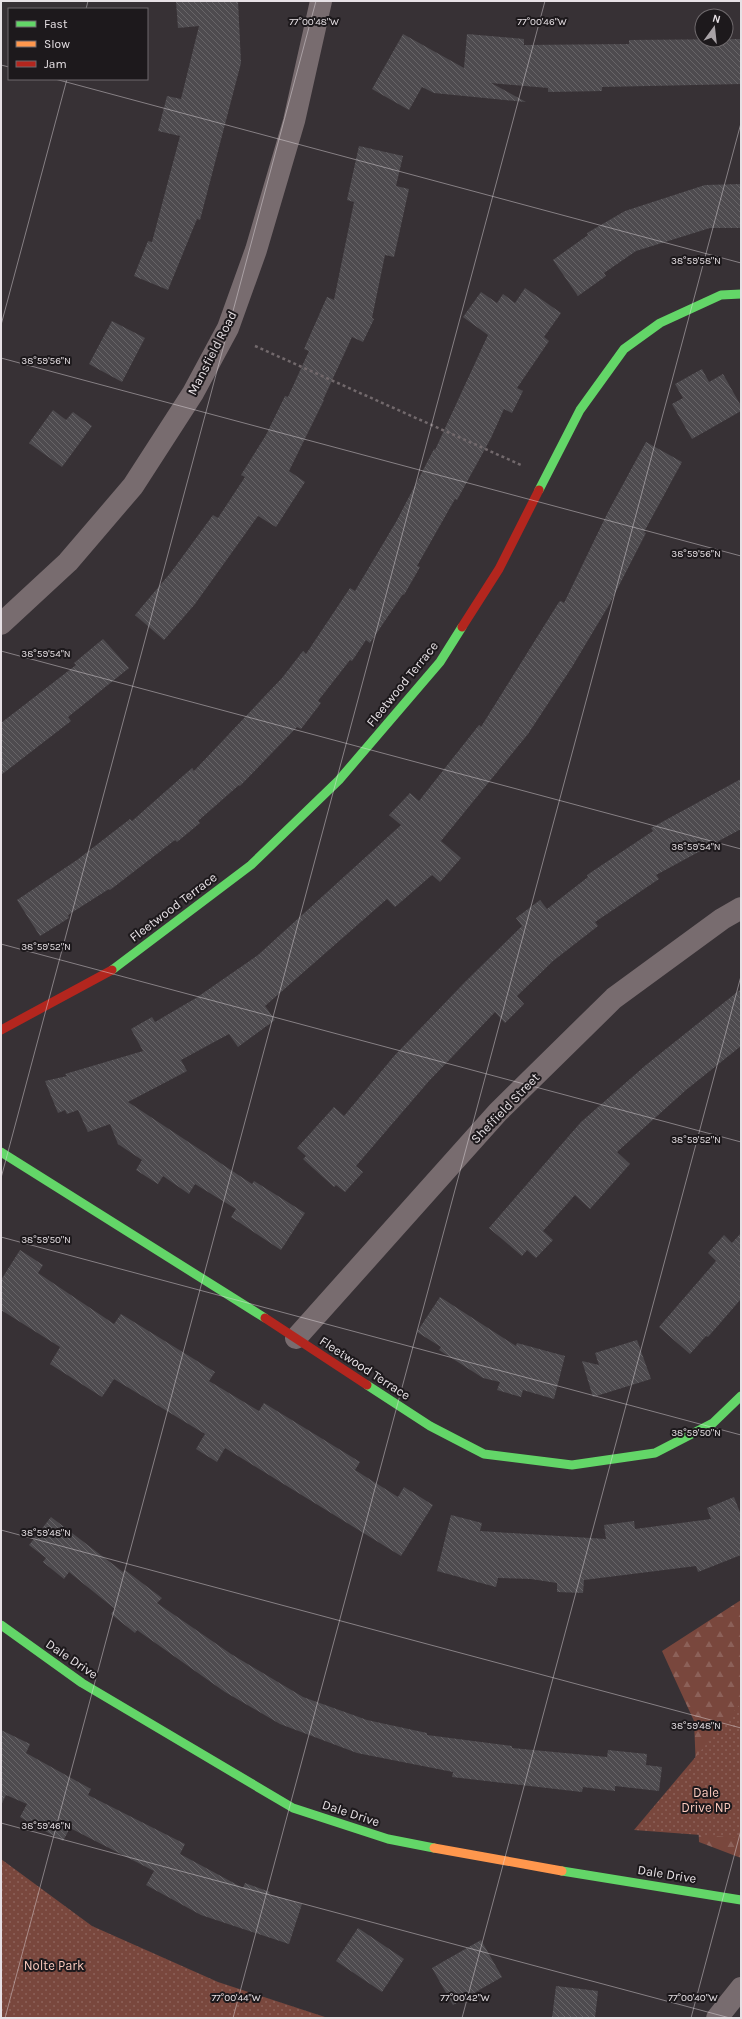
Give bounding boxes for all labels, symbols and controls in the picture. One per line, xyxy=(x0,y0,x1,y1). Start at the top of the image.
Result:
legend xyxy=(8,8,148,80)
north arrow xyxy=(694,8,734,48)
text: N xyxy=(711,12,722,26)
text: 77°00'48"W xyxy=(289,16,339,28)
text: 77°00'46"W xyxy=(517,16,567,28)
text: Fast xyxy=(44,17,68,31)
text: Slow xyxy=(44,37,70,51)
text: Jam xyxy=(44,57,67,71)
text: 38°59'58"N xyxy=(671,255,721,267)
street label: Mansfield Road xyxy=(184,309,240,397)
text: 38°59'56"N xyxy=(21,355,71,367)
text: 38°59'56"N xyxy=(671,548,721,560)
street label: Fleetwood Terrace xyxy=(363,638,441,730)
text: 38°59'54"N xyxy=(21,648,71,660)
text: 38°59'54"N xyxy=(671,841,721,853)
street label: Fleetwood Terrace xyxy=(126,869,220,945)
text: 38°59'52"N xyxy=(21,941,71,953)
street label: Sheffield Street xyxy=(468,1070,542,1146)
text: 38°59'52"N xyxy=(671,1134,721,1146)
text: 38°59'50"N xyxy=(21,1234,71,1246)
street label: Fleetwood Terrace xyxy=(317,1333,413,1403)
text: 38°59'50"N xyxy=(671,1427,721,1439)
text: 38°59'48"N xyxy=(21,1527,71,1539)
street label: Dale Drive xyxy=(43,1636,101,1682)
text: 38°59'48"N xyxy=(671,1720,721,1732)
park label: Dale Drive NP xyxy=(681,1785,731,1815)
street label: Dale Drive xyxy=(320,1797,382,1829)
text: 38°59'46"N xyxy=(21,1820,71,1832)
street label: Dale Drive xyxy=(636,1862,698,1886)
park label: Nolte Park xyxy=(24,1958,84,1973)
text: 77°00'44"W xyxy=(211,1992,261,2004)
text: 77°00'42"W xyxy=(440,1992,490,2004)
text: 77°00'40"W xyxy=(668,1992,718,2004)

